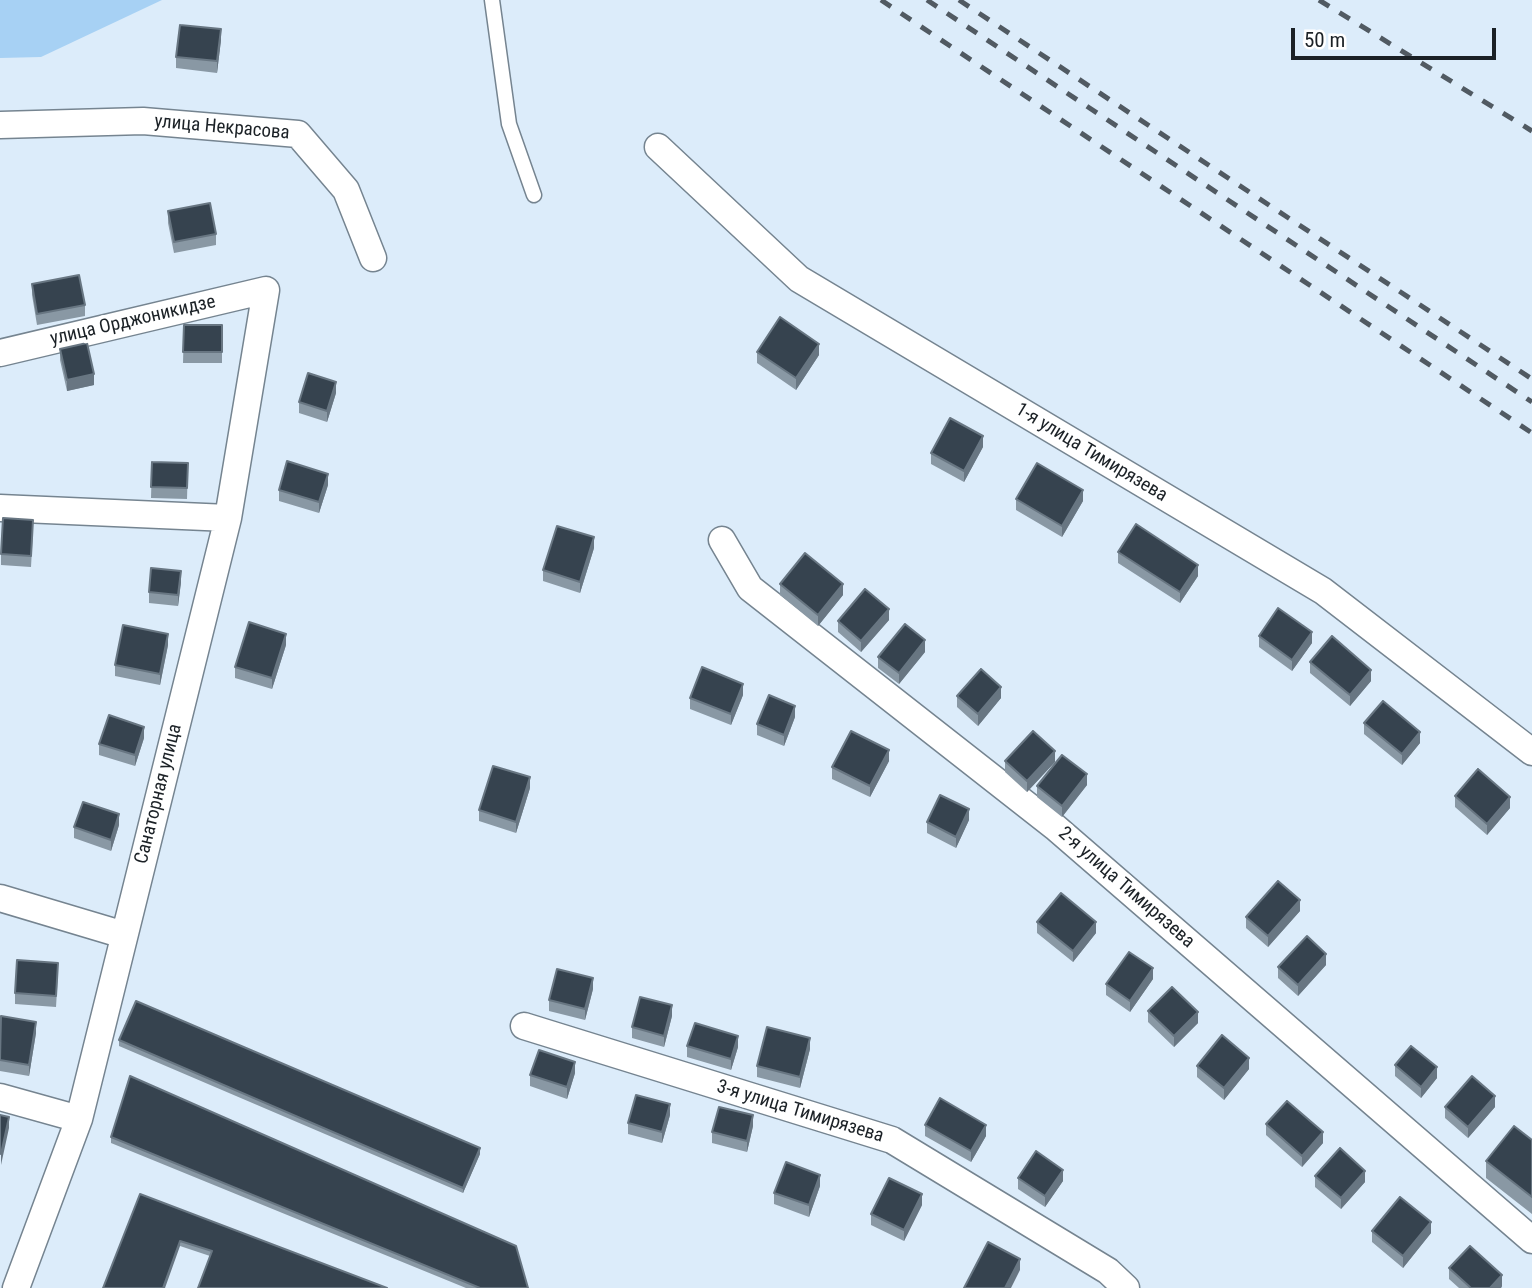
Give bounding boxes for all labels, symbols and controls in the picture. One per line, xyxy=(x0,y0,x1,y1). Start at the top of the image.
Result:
scale bar xyxy=(1294,14,1499,58)
text: 50 m xyxy=(1304,28,1345,52)
street label: улица Некрасова xyxy=(153,111,291,145)
street label: улица Орджоникидзе xyxy=(48,291,218,351)
street label: 1-я улица Тимирязева xyxy=(1011,399,1171,507)
street label: Санаторная улица xyxy=(131,722,187,866)
street label: 2-я улица Тимирязева xyxy=(1053,823,1199,953)
street label: 3-я улица Тимирязева xyxy=(714,1076,886,1148)

